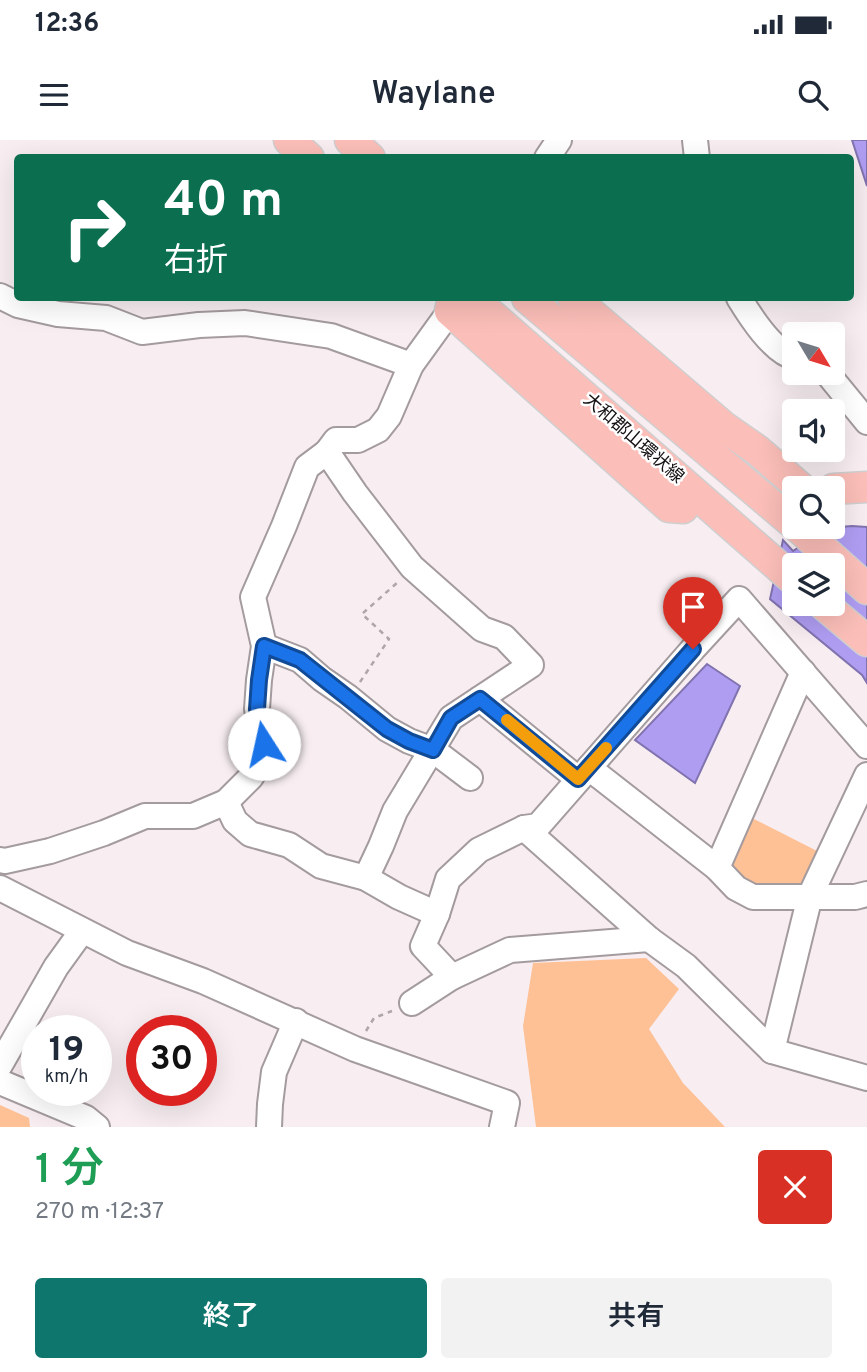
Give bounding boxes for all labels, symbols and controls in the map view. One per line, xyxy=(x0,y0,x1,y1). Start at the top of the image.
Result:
text: 12:36 xyxy=(35,8,99,41)
text: Waylane xyxy=(371,75,496,115)
icon: menu xyxy=(35,76,73,114)
icon: search xyxy=(794,76,832,114)
text: 40 m xyxy=(164,172,283,234)
icon: right xyxy=(49,182,140,273)
text: 右折 xyxy=(164,242,228,282)
north arrow xyxy=(782,322,845,385)
map controls xyxy=(782,322,845,616)
street label: 大和郡山環状線 xyxy=(578,389,688,489)
button: sound xyxy=(782,399,845,462)
button: search xyxy=(782,476,845,539)
button: layers xyxy=(782,553,845,616)
pin xyxy=(663,577,723,649)
icon: arrive xyxy=(674,588,712,626)
position arrow xyxy=(227,707,301,781)
speed limit sign: 30 xyxy=(126,1015,217,1106)
text: 19 xyxy=(49,1029,84,1073)
text: km/h xyxy=(45,1066,88,1089)
text: 1 分 xyxy=(35,1145,104,1198)
button: close xyxy=(758,1150,832,1224)
text: 270 m · 12:37 xyxy=(35,1198,164,1227)
button: 終了 xyxy=(35,1278,427,1358)
button: 共有 xyxy=(441,1278,832,1358)

